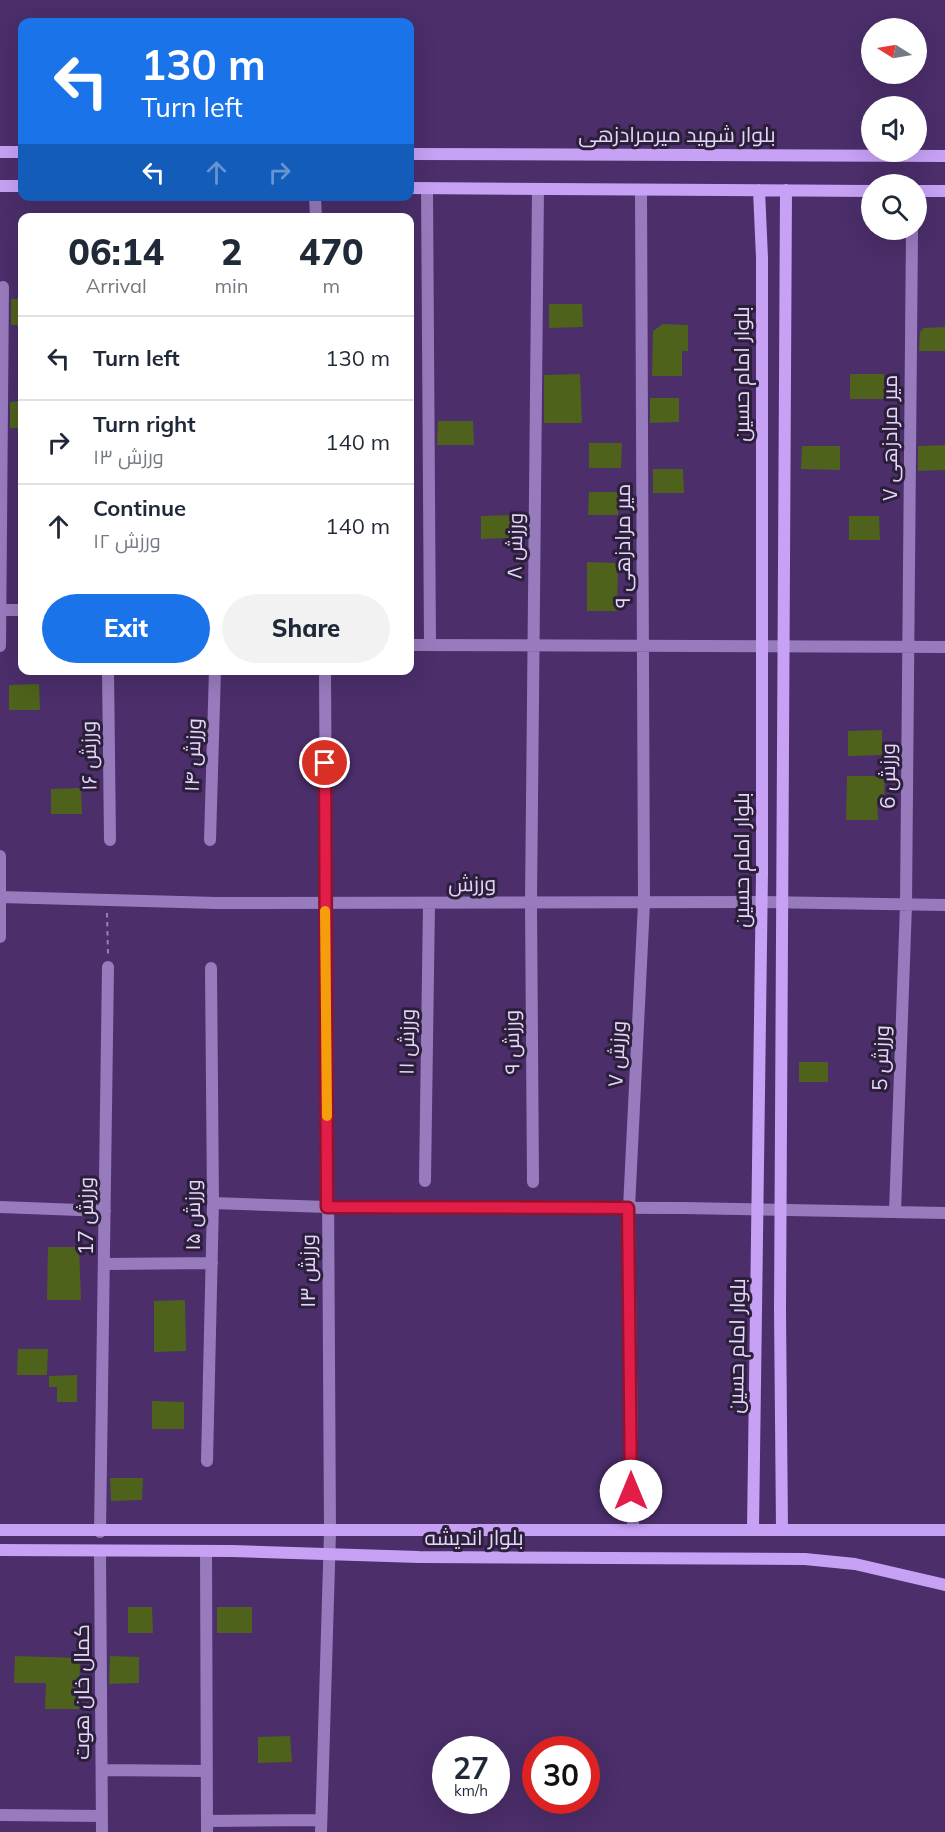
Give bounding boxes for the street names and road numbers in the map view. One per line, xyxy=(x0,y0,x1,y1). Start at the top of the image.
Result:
street label: بلوار شهید میرمرادزهی xyxy=(578,121,776,148)
street label: بلوار امام حسین xyxy=(728,306,756,442)
street label: میر مرادزهی ۷ xyxy=(876,375,903,501)
street label: میر مرادزهی ۹ xyxy=(609,484,636,608)
street label: ورزش ۸ xyxy=(500,513,529,579)
street label: ورزش ۱۴ xyxy=(178,718,207,792)
street label: ورزش ۱۶ xyxy=(74,721,103,791)
street label: ورزش 6 xyxy=(874,743,901,809)
street label: بلوار امام حسین xyxy=(728,792,756,928)
street label: ورزش xyxy=(448,870,496,897)
street label: ورزش ۱۱ xyxy=(392,1009,421,1075)
street label: ورزش ۹ xyxy=(497,1010,526,1074)
street label: ورزش ۷ xyxy=(601,1020,632,1088)
street label: ورزش 5 xyxy=(866,1025,895,1091)
street label: ورزش 17 xyxy=(72,1177,99,1255)
street label: ورزش ۱۵ xyxy=(179,1179,206,1251)
street label: ورزش ۱۳ xyxy=(294,1234,321,1308)
street label: بلوار امام حسین xyxy=(722,1278,752,1414)
street label: بلوار اندیشه xyxy=(424,1524,524,1550)
street label: کمال خان هوت xyxy=(68,1624,95,1760)

